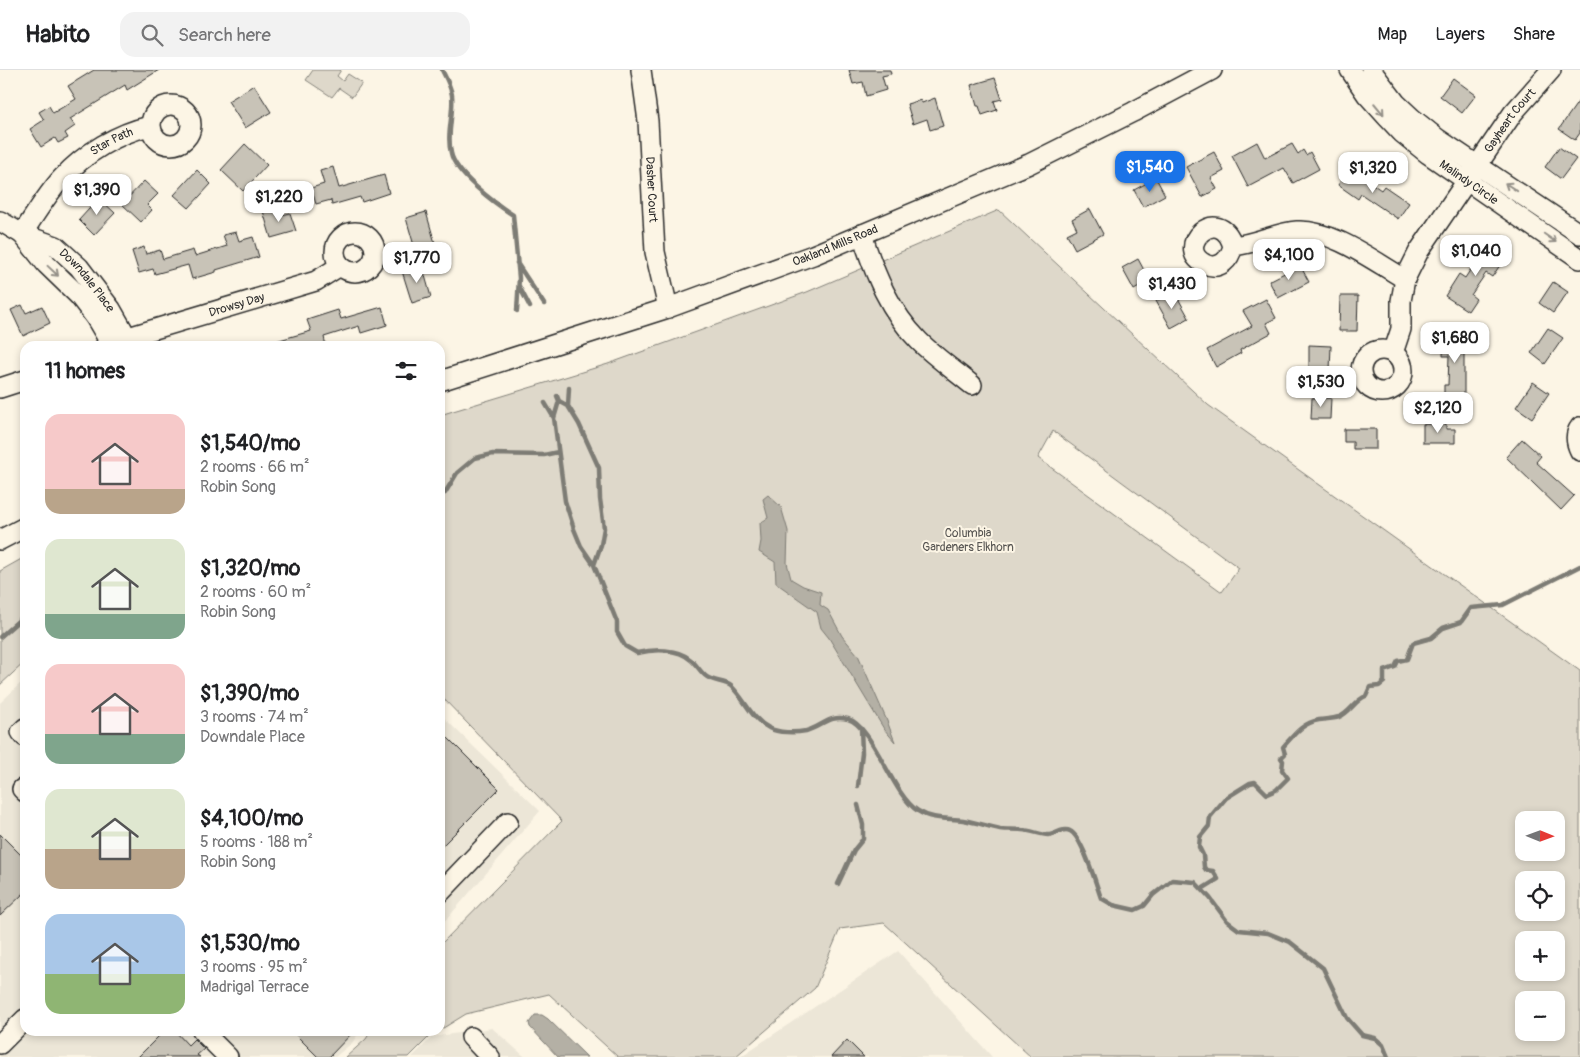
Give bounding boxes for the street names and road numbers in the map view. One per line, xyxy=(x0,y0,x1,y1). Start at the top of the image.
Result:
street label: Gayheart Court xyxy=(1481,85,1539,155)
street label: Star Path xyxy=(87,124,135,159)
street label: Dasher Court xyxy=(642,156,661,223)
street label: Malindy Circle xyxy=(1437,157,1501,208)
street label: Oakland Mills Road xyxy=(790,221,880,269)
street label: Downdale Place xyxy=(56,245,118,315)
street label: Drowsy Day xyxy=(207,289,266,320)

